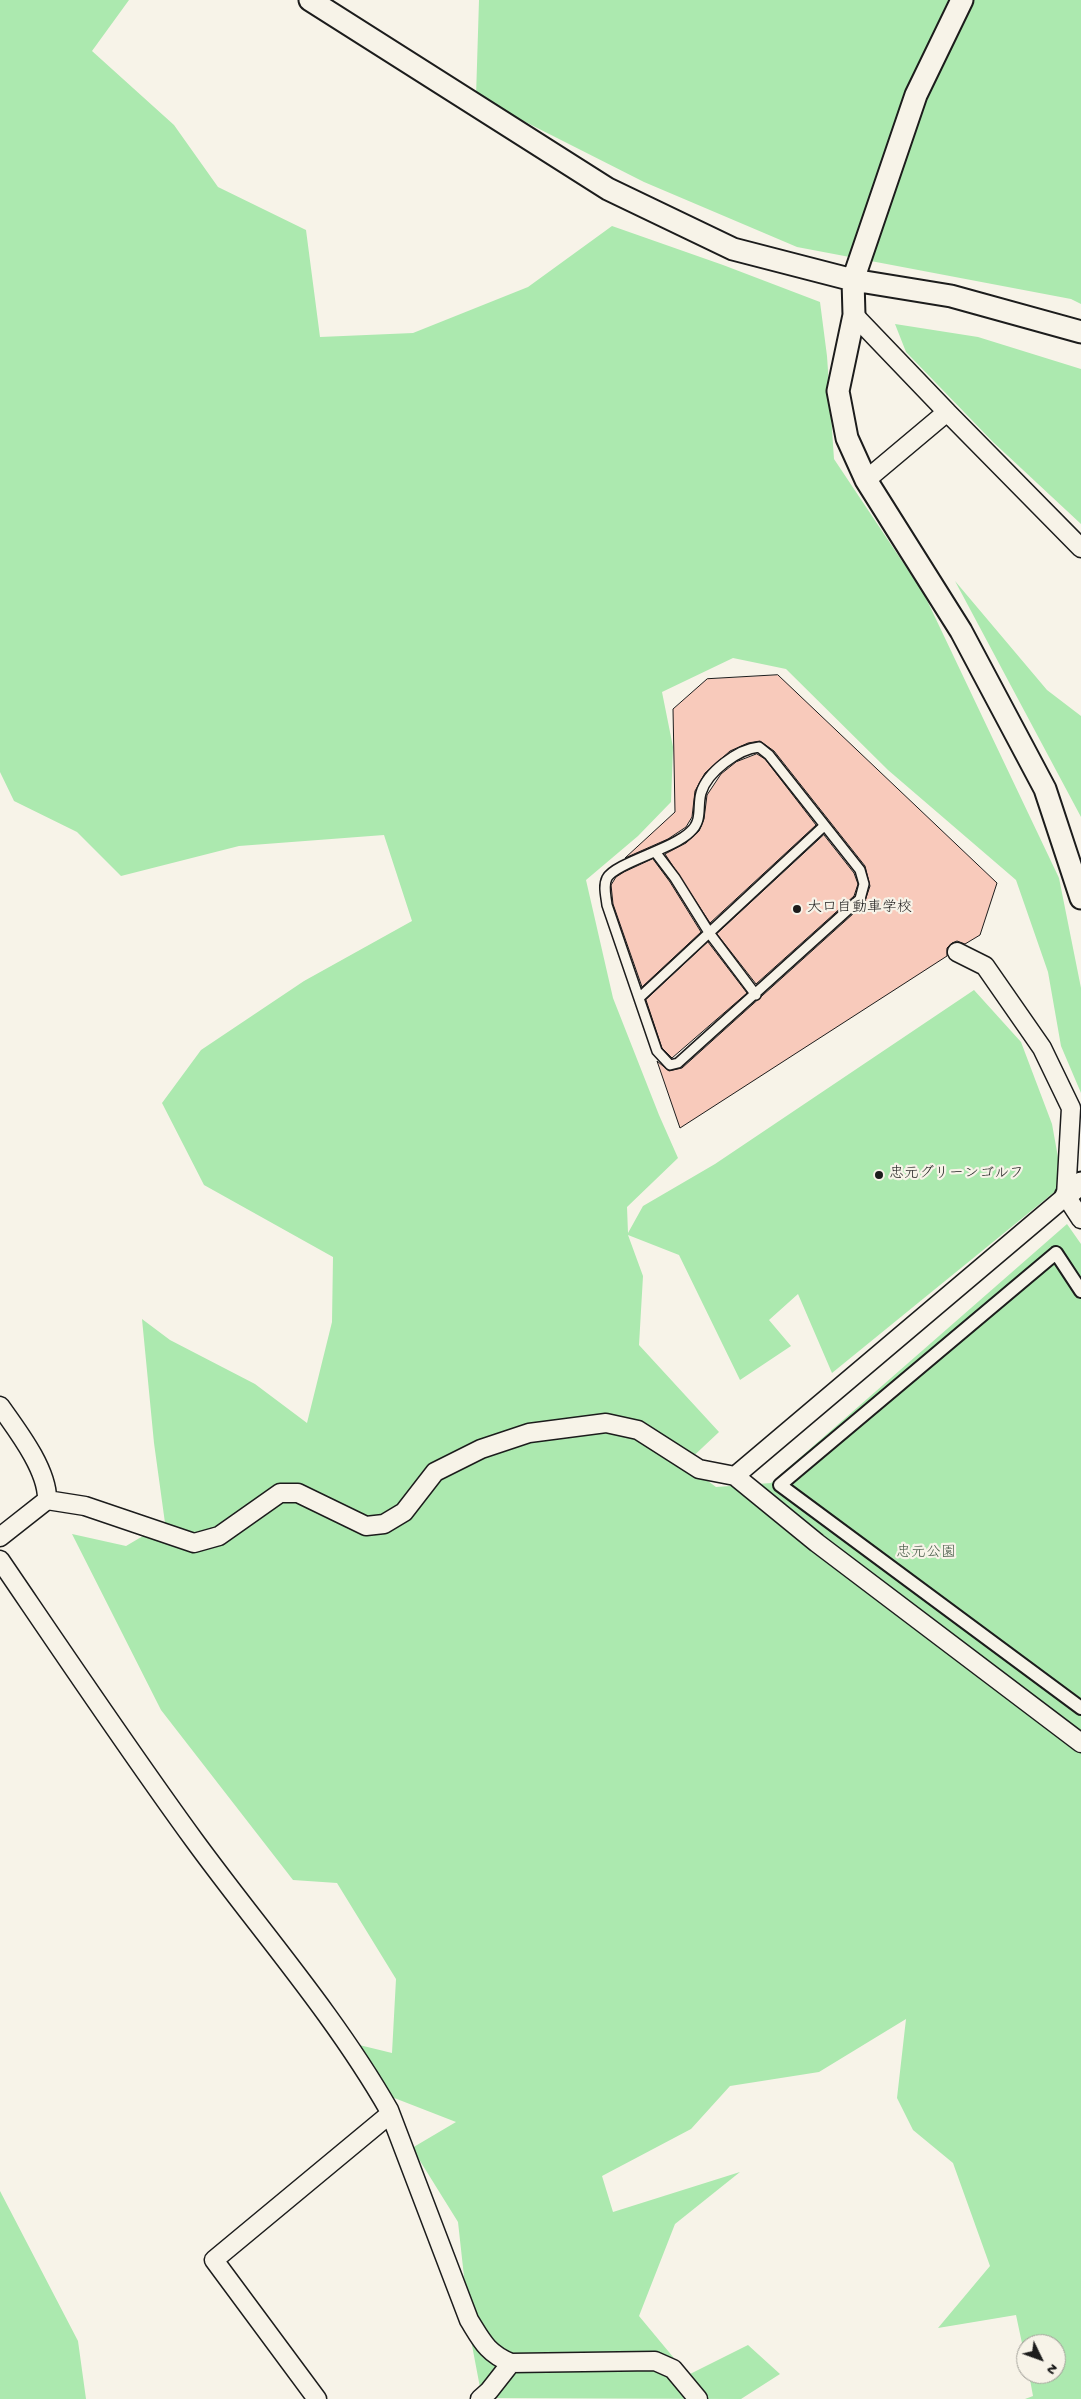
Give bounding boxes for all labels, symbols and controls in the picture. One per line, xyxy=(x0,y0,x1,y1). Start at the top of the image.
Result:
place label: 大口自動車学校 xyxy=(807,900,912,918)
marker: 大口自動車学校 xyxy=(791,903,803,915)
place label: 忠元グリーンゴルフ xyxy=(889,1166,1024,1184)
marker: 忠元グリーンゴルフ xyxy=(873,1169,885,1181)
park label: 忠元公園 xyxy=(896,1545,956,1563)
north arrow xyxy=(1016,2334,1066,2384)
text: N xyxy=(1042,2360,1061,2378)

